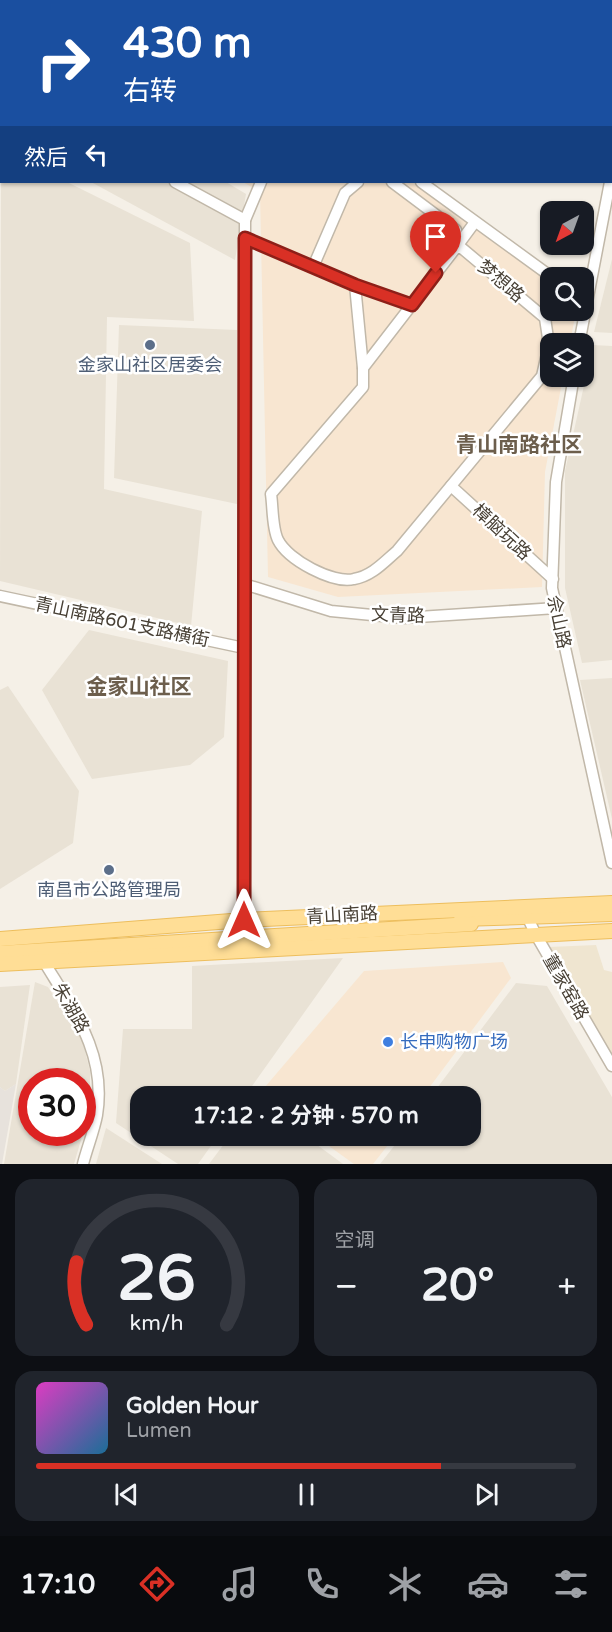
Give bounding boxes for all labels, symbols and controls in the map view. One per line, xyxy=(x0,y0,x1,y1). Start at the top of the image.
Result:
text: 430 m xyxy=(123,18,252,69)
icon: right xyxy=(24,24,102,102)
text: 右转 xyxy=(123,75,177,108)
icon: left xyxy=(80,138,113,171)
text: 然后 xyxy=(24,145,68,171)
north arrow xyxy=(540,201,594,255)
map controls xyxy=(540,201,594,387)
pin xyxy=(410,211,461,273)
icon: arrive xyxy=(419,220,452,253)
street label: 梦想路 xyxy=(473,255,529,307)
button: search xyxy=(540,267,594,321)
button: layers xyxy=(540,333,594,387)
marker: 金家山社区居委会 xyxy=(143,338,157,352)
place label: 金家山社区居委会 xyxy=(78,354,222,376)
district label: 青山南路社区 xyxy=(456,433,582,458)
street label: 樟脑玩路 xyxy=(468,499,536,565)
street label: 青山南路601支路横街 xyxy=(33,593,211,651)
street label: 佘山路 xyxy=(543,593,575,651)
street label: 文青路 xyxy=(371,603,425,627)
district label: 金家山社区 xyxy=(87,675,192,700)
marker: 南昌市公路管理局 xyxy=(102,863,116,877)
place label: 南昌市公路管理局 xyxy=(37,879,181,901)
position arrow xyxy=(212,888,276,952)
street label: 青山南路 xyxy=(305,902,379,928)
street label: 董家窑路 xyxy=(538,950,594,1024)
street label: 朱湖路 xyxy=(48,979,94,1037)
place label: 长申购物广场 xyxy=(400,1031,508,1053)
marker: 长申购物广场 xyxy=(381,1035,395,1049)
speed limit sign: 30 xyxy=(18,1068,96,1146)
text: 17:12 · 2 分钟 · 570 m xyxy=(192,1103,419,1129)
text: 空调 xyxy=(335,1229,375,1253)
text: 26 xyxy=(118,1242,196,1317)
text: 20° xyxy=(421,1259,494,1313)
text: − xyxy=(335,1267,358,1306)
text: + xyxy=(557,1267,576,1306)
text: km/h xyxy=(130,1310,184,1336)
text: Golden Hour xyxy=(126,1393,258,1419)
text: Lumen xyxy=(126,1419,192,1443)
icon: previous xyxy=(110,1478,143,1511)
icon: pause xyxy=(290,1478,323,1511)
icon: next xyxy=(470,1478,503,1511)
icon: directions xyxy=(136,1563,178,1605)
icon: music xyxy=(219,1563,261,1605)
icon: phone xyxy=(301,1563,343,1605)
icon: climate xyxy=(384,1563,426,1605)
icon: car xyxy=(467,1563,509,1605)
icon: filters xyxy=(550,1563,592,1605)
text: 17:10 xyxy=(20,1568,95,1601)

